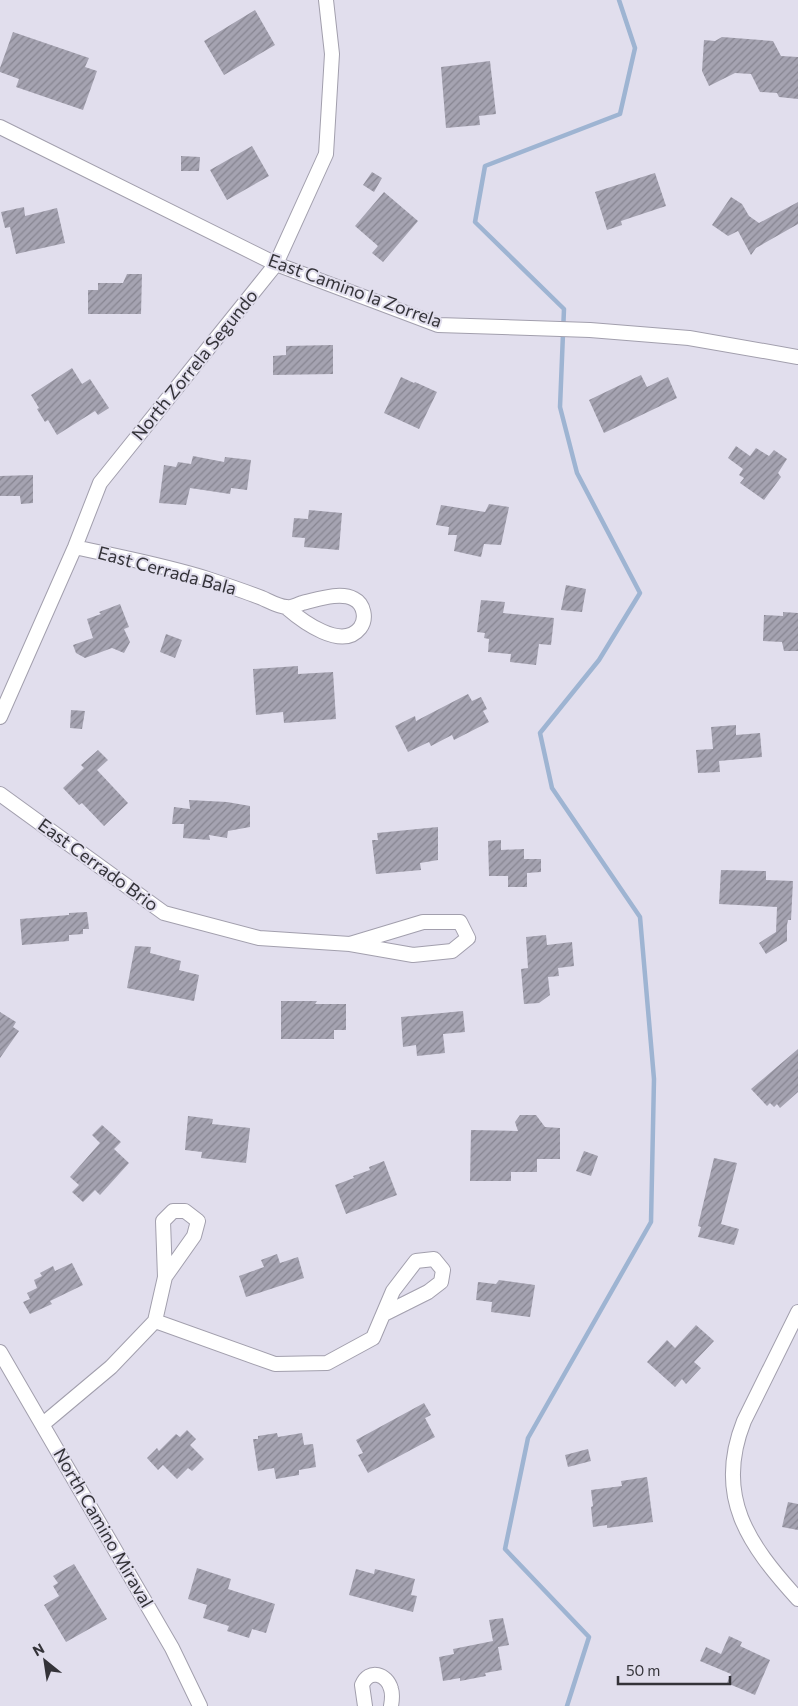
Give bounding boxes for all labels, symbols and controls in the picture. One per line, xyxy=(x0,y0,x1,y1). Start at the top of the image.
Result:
street label: East Camino la Zorrela xyxy=(265,248,445,332)
street label: North Zorrela Segundo xyxy=(127,284,262,444)
street label: East Cerrada Bala xyxy=(95,541,239,599)
street label: East Cerrado Brio xyxy=(34,813,163,915)
street label: North Camino Miraval xyxy=(49,1444,158,1611)
north arrow xyxy=(20,1636,70,1686)
text: N xyxy=(29,1639,47,1659)
scale bar xyxy=(618,1654,730,1686)
text: 50 m xyxy=(626,1661,660,1679)

